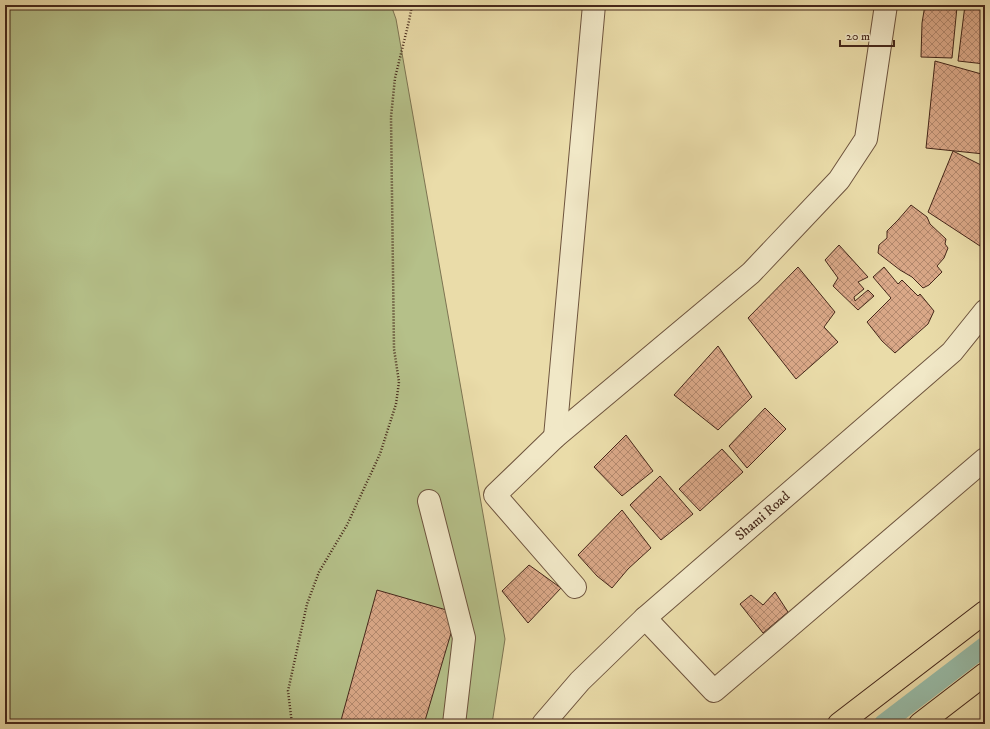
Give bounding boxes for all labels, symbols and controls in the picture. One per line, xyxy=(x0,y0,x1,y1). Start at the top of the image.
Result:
scale bar xyxy=(840,22,894,48)
text: 20 m xyxy=(846,29,870,44)
street label: Shami Road xyxy=(732,487,794,545)

